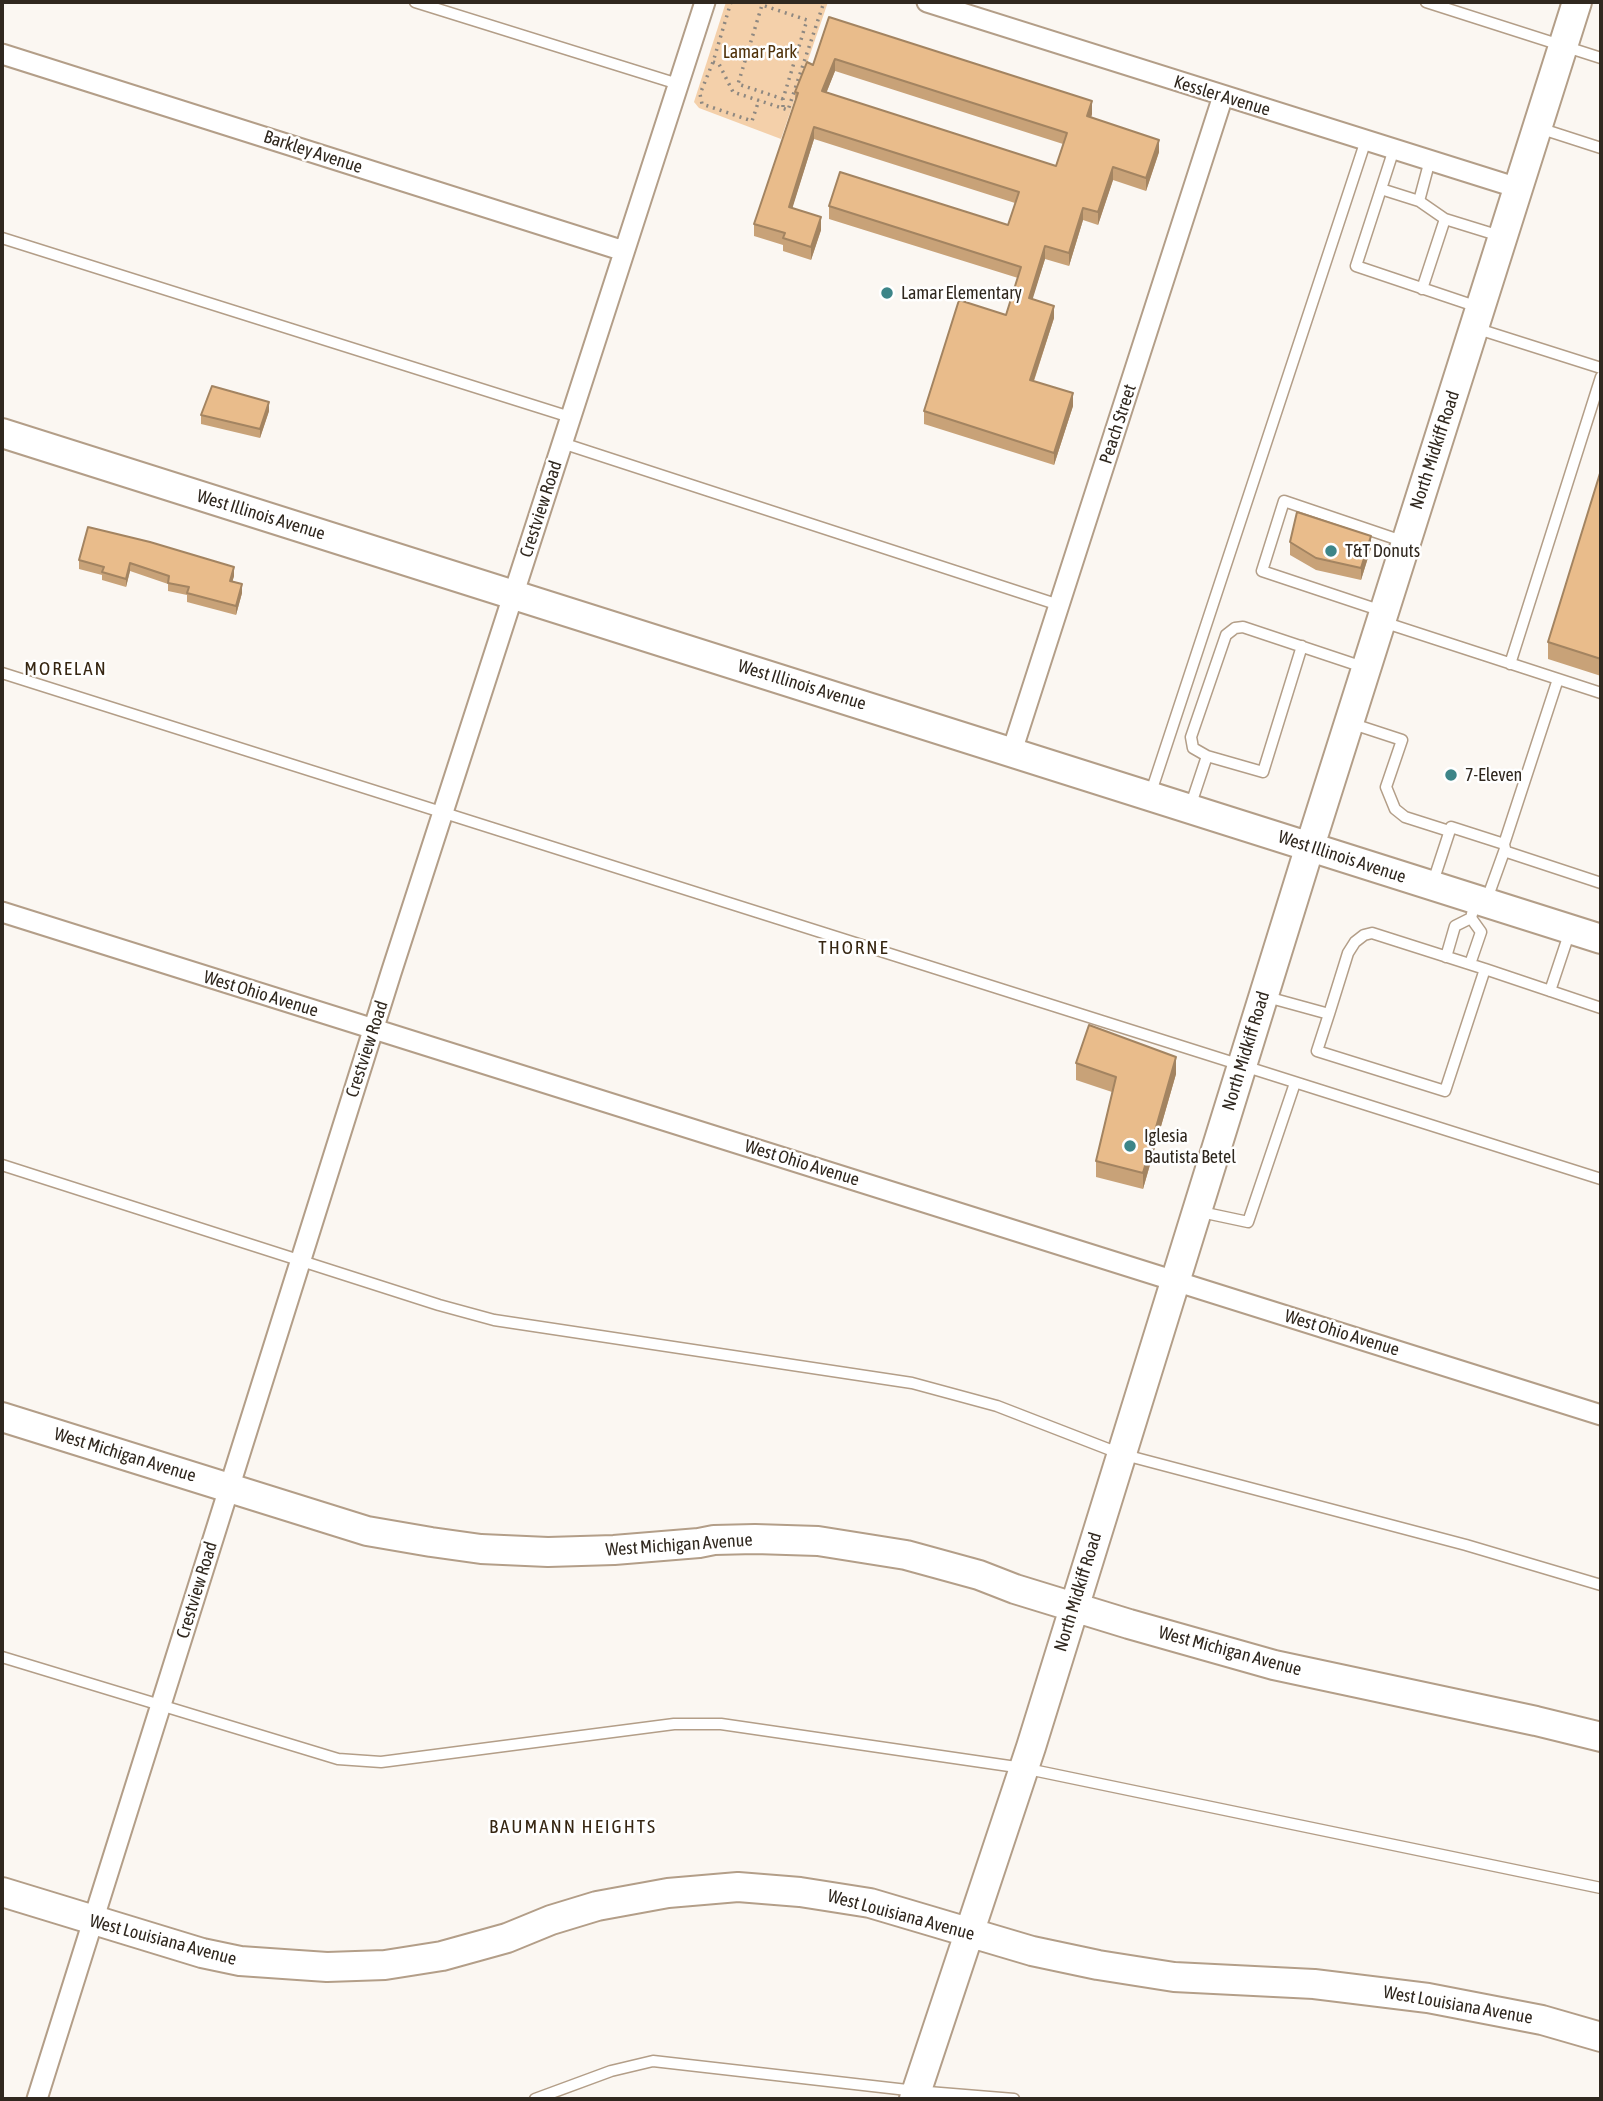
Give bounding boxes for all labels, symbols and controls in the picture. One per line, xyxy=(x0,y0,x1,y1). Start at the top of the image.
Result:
park label: Lamar Park xyxy=(723,41,797,63)
street label: Kessler Avenue xyxy=(1171,71,1273,121)
street label: Barkley Avenue xyxy=(261,126,365,178)
place label: Lamar Elementary xyxy=(901,282,1022,304)
marker: Lamar Elementary xyxy=(879,285,895,301)
street label: Peach Street xyxy=(1095,381,1141,467)
street label: North Midkiff Road xyxy=(1406,388,1464,512)
street label: Crestview Road xyxy=(515,458,567,560)
street label: West Illinois Avenue xyxy=(194,485,328,545)
place label: T&T Donuts xyxy=(1345,540,1420,562)
marker: T&T Donuts xyxy=(1323,543,1339,559)
street label: West Illinois Avenue xyxy=(735,655,869,715)
district label: MORELAN xyxy=(25,658,107,680)
place label: 7-Eleven xyxy=(1465,764,1522,786)
marker: 7-Eleven xyxy=(1443,767,1459,783)
street label: West Illinois Avenue xyxy=(1275,826,1409,888)
district label: THORNE xyxy=(819,937,889,959)
street label: West Ohio Avenue xyxy=(201,966,321,1022)
street label: North Midkiff Road xyxy=(1218,989,1274,1113)
street label: Crestview Road xyxy=(341,998,393,1100)
place label: Iglesia Bautista Betel xyxy=(1144,1125,1236,1168)
street label: West Ohio Avenue xyxy=(742,1135,862,1191)
marker: Iglesia Bautista Betel xyxy=(1122,1138,1138,1154)
street label: West Ohio Avenue xyxy=(1282,1305,1402,1361)
street label: West Michigan Avenue xyxy=(51,1423,199,1487)
street label: West Michigan Avenue xyxy=(605,1529,753,1561)
street label: North Midkiff Road xyxy=(1050,1530,1106,1654)
street label: Crestview Road xyxy=(172,1539,222,1641)
street label: West Michigan Avenue xyxy=(1156,1622,1304,1680)
district label: BAUMANN HEIGHTS xyxy=(491,1816,655,1838)
street label: West Louisiana Avenue xyxy=(825,1885,977,1945)
street label: West Louisiana Avenue xyxy=(87,1910,239,1970)
street label: West Louisiana Avenue xyxy=(1382,1981,1534,2029)

